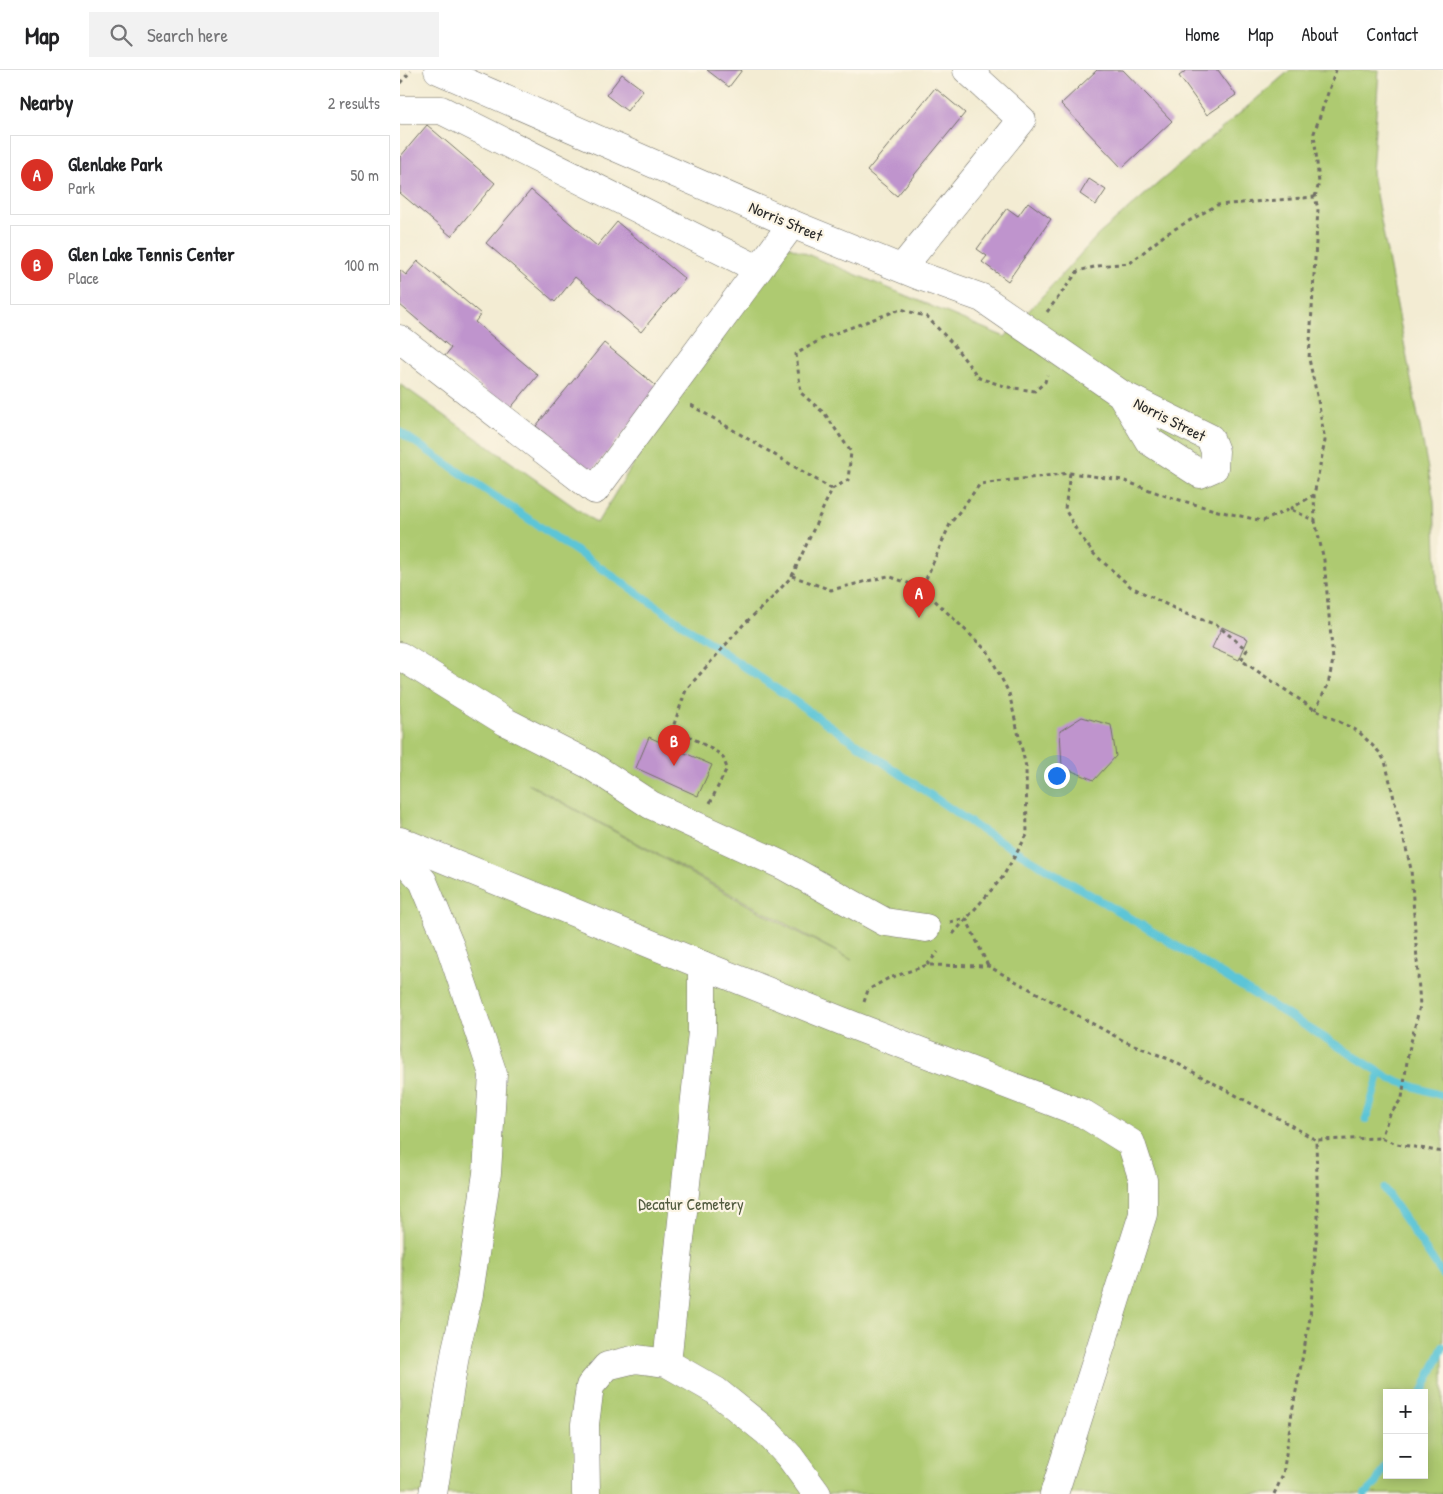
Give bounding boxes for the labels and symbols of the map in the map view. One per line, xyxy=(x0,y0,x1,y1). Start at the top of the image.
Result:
street label: Norris Street xyxy=(746,196,827,247)
street label: Norris Street xyxy=(1130,392,1210,447)
pin: A xyxy=(903,577,935,618)
pin: B xyxy=(658,725,690,766)
your location xyxy=(1044,763,1070,789)
park label: Decatur Cemetery xyxy=(638,1193,744,1215)

